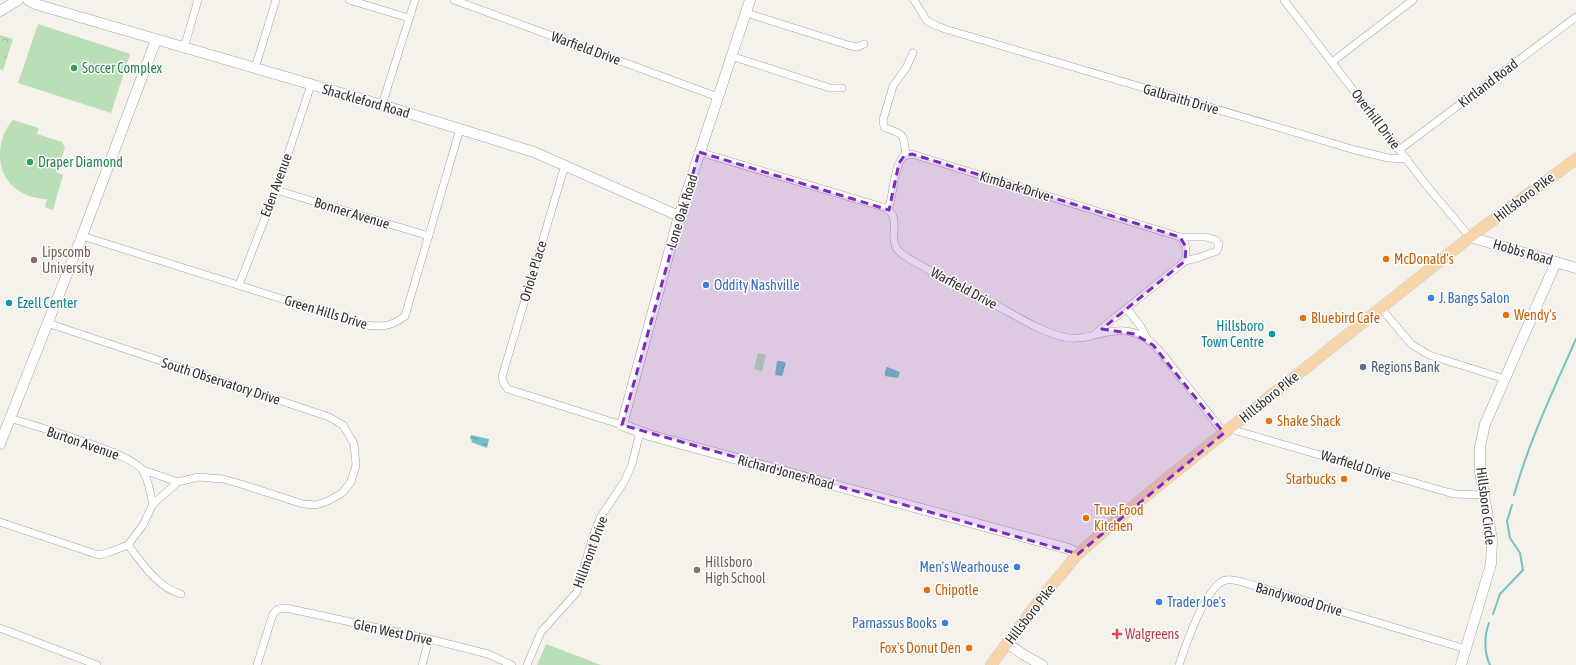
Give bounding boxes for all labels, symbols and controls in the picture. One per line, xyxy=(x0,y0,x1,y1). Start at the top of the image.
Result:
street label: Warfield Drive xyxy=(549,28,623,68)
street label: Kirtland Road xyxy=(1455,55,1521,111)
place label: Soccer Complex xyxy=(82,60,163,76)
marker: Soccer Complex xyxy=(69,63,79,73)
street label: Shackleford Road xyxy=(320,81,412,121)
street label: Galbraith Drive xyxy=(1141,81,1221,117)
street label: Overhill Drive xyxy=(1348,86,1404,152)
street label: Eden Avenue xyxy=(257,151,295,219)
place label: Draper Diamond xyxy=(38,154,123,170)
marker: Draper Diamond xyxy=(25,157,35,167)
street label: Kimbark Drive xyxy=(978,168,1052,204)
street label: Hillsboro Pike xyxy=(1491,169,1557,225)
street label: Lone Oak Road xyxy=(663,172,701,250)
street label: Bonner Avenue xyxy=(312,194,392,232)
street label: Hobbs Road xyxy=(1491,236,1555,268)
street label: Oriole Place xyxy=(516,239,550,303)
place label: Lipscomb University xyxy=(42,244,95,276)
place label: McDonald's xyxy=(1394,251,1454,267)
marker: McDonald's xyxy=(1381,254,1391,264)
marker: Lipscomb University xyxy=(29,255,39,265)
street label: Warfield Drive xyxy=(928,264,1000,312)
place label: Oddity Nashville xyxy=(714,277,800,293)
marker: Oddity Nashville xyxy=(701,280,711,290)
place label: J. Bangs Salon xyxy=(1439,290,1510,306)
street label: Green Hills Drive xyxy=(283,292,369,332)
marker: J. Bangs Salon xyxy=(1426,293,1436,303)
place label: Ezell Center xyxy=(17,295,78,311)
marker: Ezell Center xyxy=(4,298,14,308)
place label: Wendy's xyxy=(1514,307,1557,323)
place label: Bluebird Cafe xyxy=(1311,310,1380,326)
marker: Wendy's xyxy=(1501,310,1511,320)
marker: Bluebird Cafe xyxy=(1298,313,1308,323)
place label: Hillsboro Town Centre xyxy=(1201,318,1264,350)
marker: Hillsboro Town Centre xyxy=(1267,329,1277,339)
street label: South Observatory Drive xyxy=(160,354,282,408)
place label: Regions Bank xyxy=(1371,359,1440,375)
marker: Regions Bank xyxy=(1358,362,1368,372)
street label: Hillsboro Pike xyxy=(1236,368,1302,426)
place label: Shake Shack xyxy=(1277,413,1341,429)
marker: Shake Shack xyxy=(1264,416,1274,426)
street label: Burton Avenue xyxy=(45,423,121,463)
street label: Warfield Drive xyxy=(1319,447,1393,483)
street label: Richard Jones Road xyxy=(736,451,836,493)
street label: Hillsboro Circle xyxy=(1473,466,1499,546)
place label: Starbucks xyxy=(1286,471,1336,487)
marker: Starbucks xyxy=(1339,474,1349,484)
place label: True Food Kitchen xyxy=(1094,502,1144,534)
marker: True Food Kitchen xyxy=(1081,513,1091,523)
street label: Hillmont Drive xyxy=(570,514,610,590)
place label: Hillsboro High School xyxy=(705,554,766,586)
place label: Men's Wearhouse xyxy=(919,559,1009,575)
marker: Men's Wearhouse xyxy=(1012,562,1022,572)
marker: Hillsboro High School xyxy=(692,565,702,575)
street label: Bandywood Drive xyxy=(1254,579,1344,619)
street label: Hillsboro Pike xyxy=(1002,581,1058,647)
place label: Chipotle xyxy=(935,582,978,598)
marker: Chipotle xyxy=(922,585,932,595)
place label: Trader Joe's xyxy=(1167,594,1226,610)
marker: Trader Joe's xyxy=(1154,597,1164,607)
place label: Parnassus Books xyxy=(852,615,937,631)
street label: Glen West Drive xyxy=(352,616,434,648)
marker: Parnassus Books xyxy=(940,618,950,628)
place label: Walgreens xyxy=(1125,626,1179,642)
marker: Walgreens xyxy=(1112,629,1122,639)
place label: Fox's Donut Den xyxy=(879,640,961,656)
marker: Fox's Donut Den xyxy=(964,643,974,653)

